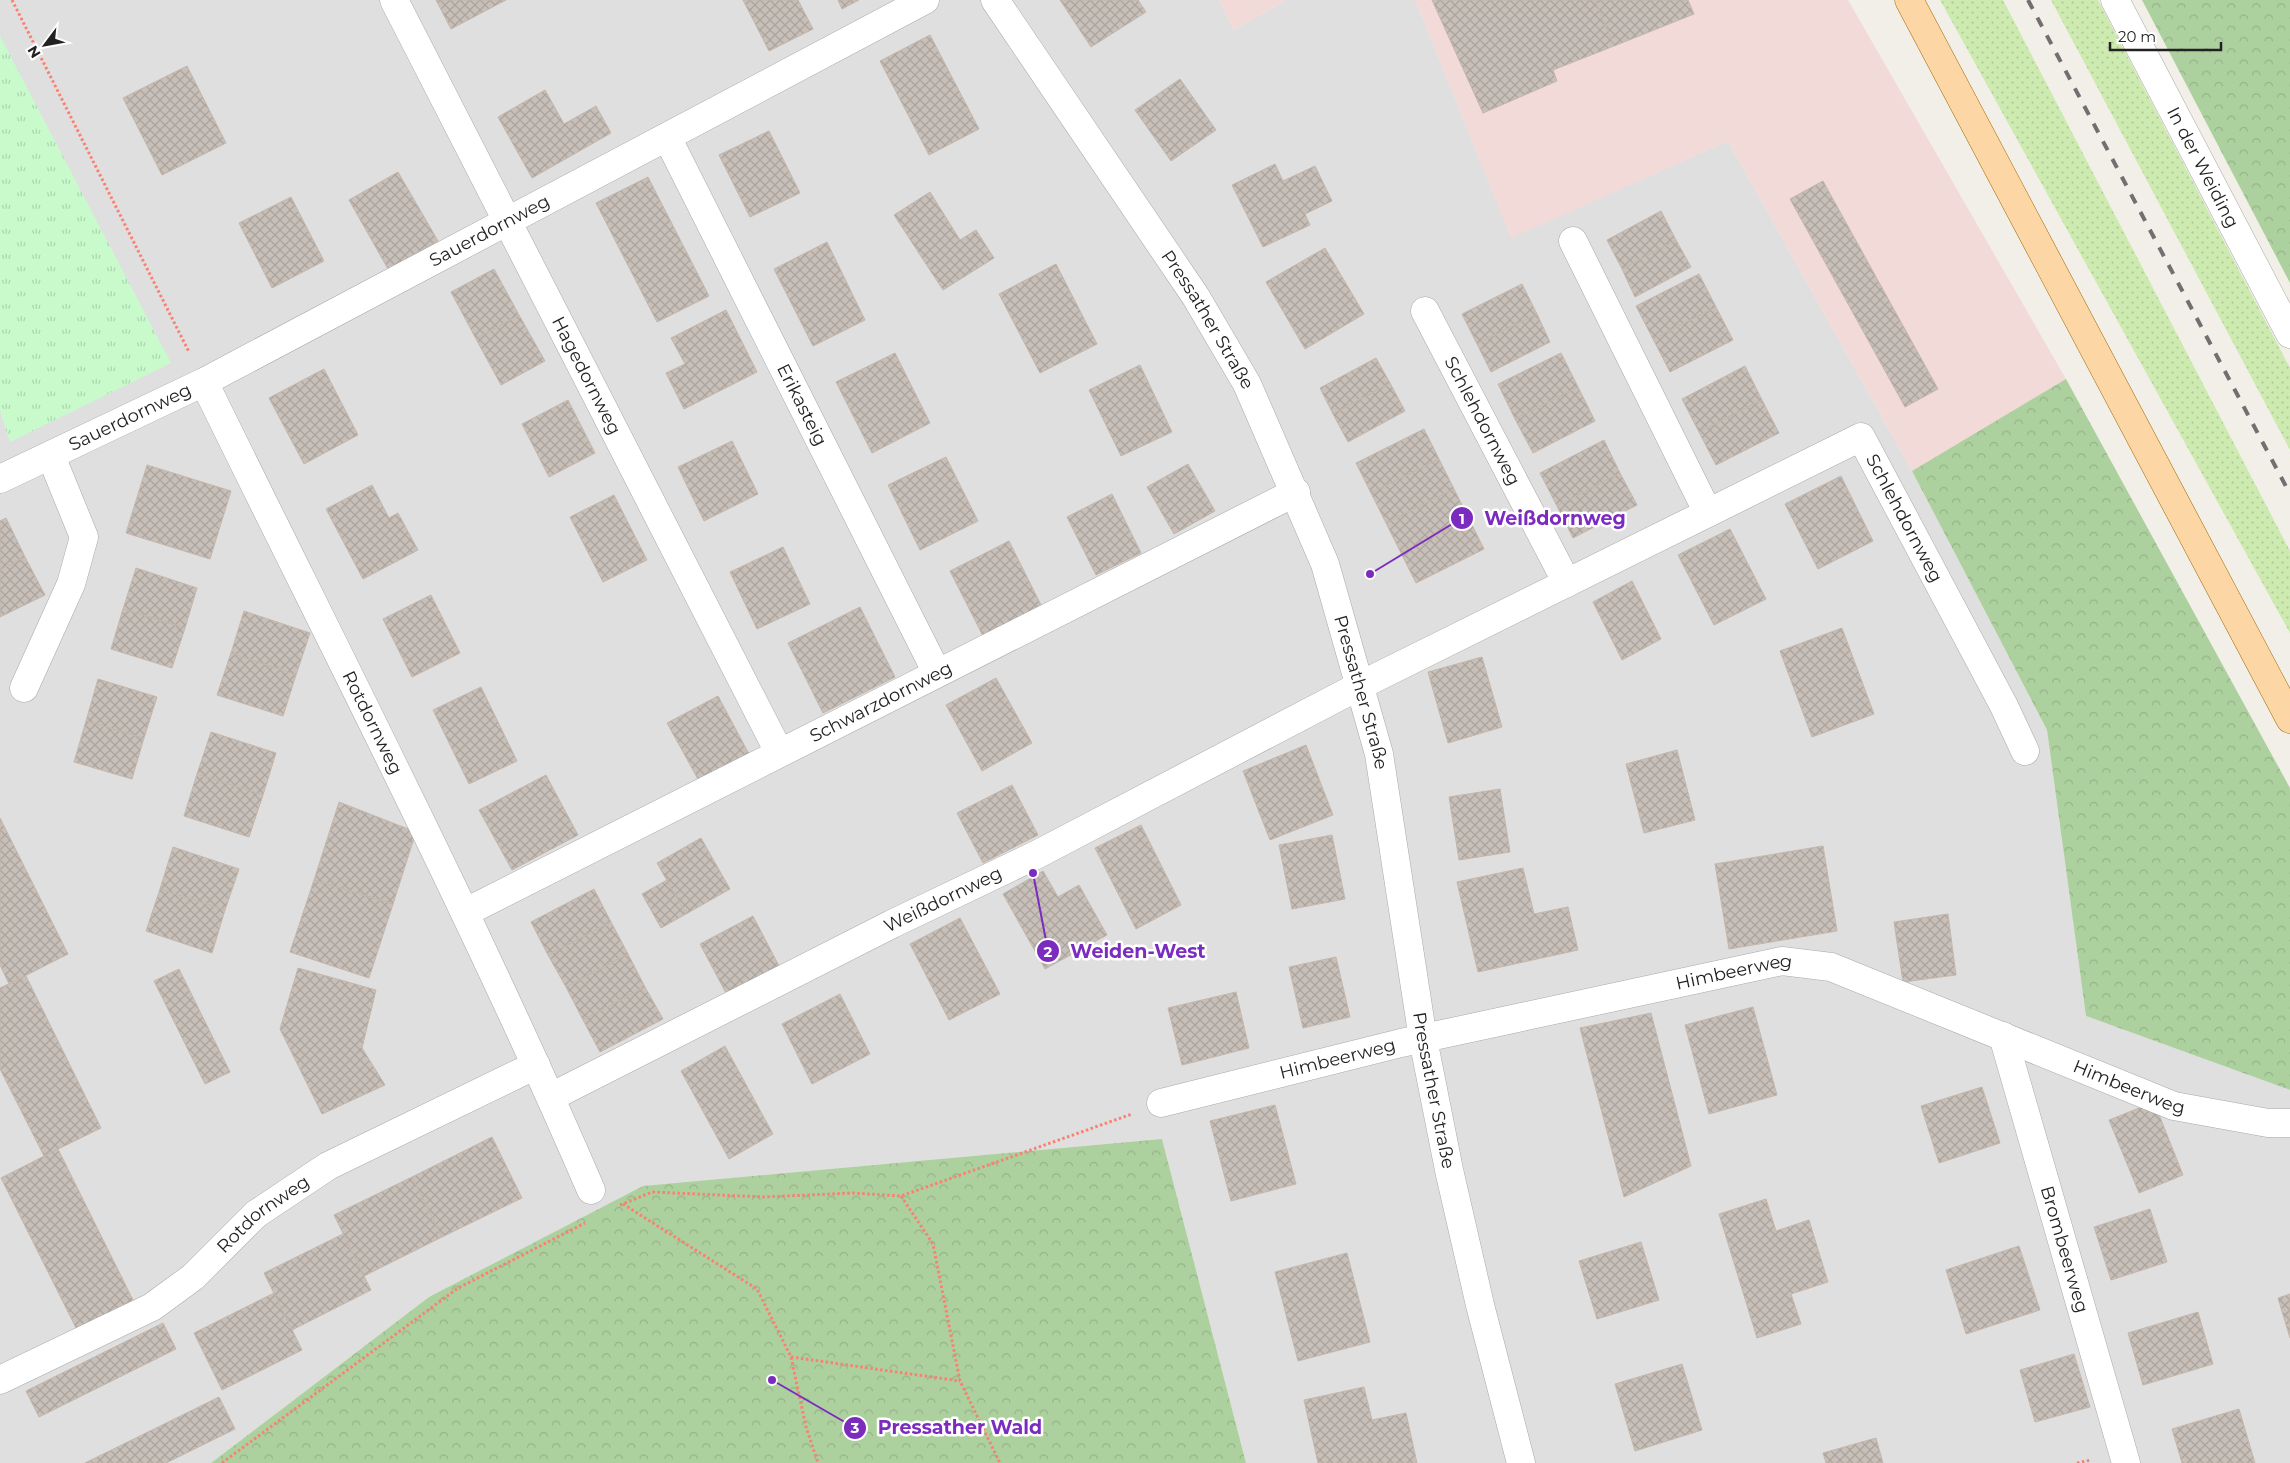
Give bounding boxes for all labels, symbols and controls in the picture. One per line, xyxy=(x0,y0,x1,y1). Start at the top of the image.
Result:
north arrow xyxy=(20,20,70,70)
scale bar xyxy=(2110,20,2221,52)
text: 20 m xyxy=(2118,27,2156,46)
text: N xyxy=(23,42,45,61)
street label: In der Weiding xyxy=(2162,103,2243,232)
street label: Sauerdornweg xyxy=(426,190,553,272)
street label: Pressather Straße xyxy=(1156,246,1259,393)
street label: Hagedornweg xyxy=(547,313,626,438)
street label: Schlehdornweg xyxy=(1440,353,1525,489)
street label: Erikasteig xyxy=(772,360,832,450)
street label: Sauerdornweg xyxy=(65,379,195,456)
street label: Schlehdornweg xyxy=(1861,450,1947,586)
callout: Weißdornweg xyxy=(1450,501,1636,535)
text: Weißdornweg xyxy=(1484,507,1626,530)
text: 1 xyxy=(1459,509,1465,528)
street label: Pressather Straße xyxy=(1329,613,1392,771)
street label: Schwarzdornweg xyxy=(806,657,956,747)
street label: Rotdornweg xyxy=(338,667,407,778)
street label: Weißdornweg xyxy=(881,862,1006,937)
callout: Weiden-West xyxy=(1035,934,1216,968)
text: Weiden-West xyxy=(1070,940,1206,963)
text: 2 xyxy=(1044,942,1053,961)
street label: Himbeerweg xyxy=(1674,950,1794,995)
street label: Pressather Straße xyxy=(1408,1010,1460,1171)
street label: Himbeerweg xyxy=(1277,1034,1398,1084)
street label: Himbeerweg xyxy=(2070,1055,2187,1119)
street label: Rotdornweg xyxy=(212,1171,314,1258)
street label: Brombeerweg xyxy=(2036,1183,2093,1315)
callout: Pressather Wald xyxy=(843,1411,1052,1445)
text: Pressather Wald xyxy=(878,1416,1042,1439)
text: 3 xyxy=(850,1418,860,1437)

